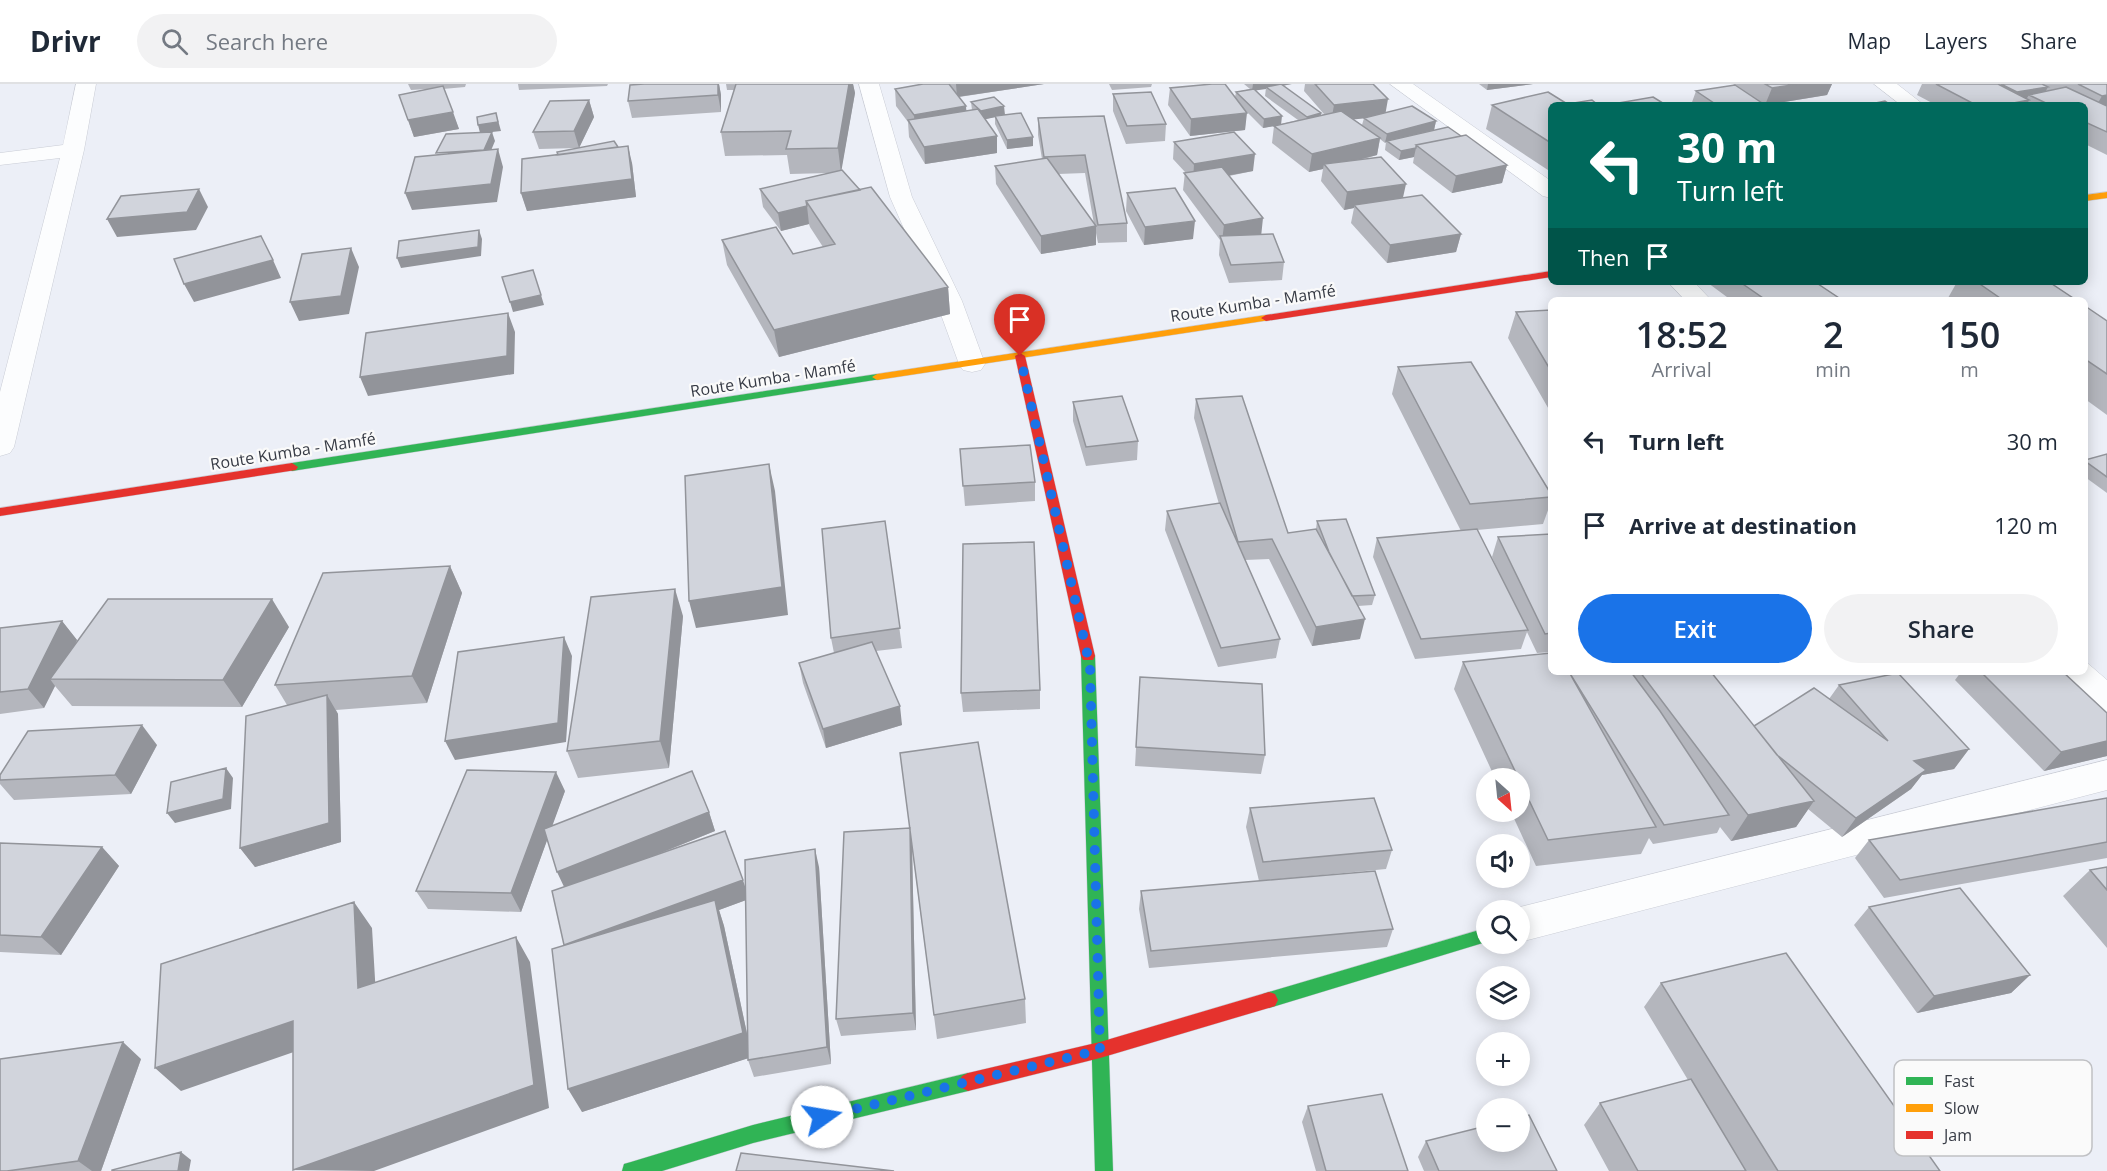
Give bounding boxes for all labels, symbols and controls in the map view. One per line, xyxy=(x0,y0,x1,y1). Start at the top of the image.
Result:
search box xyxy=(137,14,557,68)
text: Drivr xyxy=(30,22,101,60)
icon: search xyxy=(158,25,191,58)
text: Search here xyxy=(206,26,328,56)
text: Map xyxy=(1848,27,1891,55)
text: Layers xyxy=(1924,27,1988,55)
text: Share xyxy=(2021,27,2077,55)
text: 30 m xyxy=(1677,118,1777,175)
icon: left xyxy=(1578,126,1656,204)
text: Turn left xyxy=(1677,172,1784,209)
icon: arrive xyxy=(1641,240,1674,273)
text: Then xyxy=(1578,242,1629,272)
street label: Route Kumba - Mamfé xyxy=(1169,279,1337,327)
pin xyxy=(994,294,1045,356)
icon: arrive xyxy=(1003,303,1036,336)
text: 18:52 xyxy=(1636,310,1728,359)
text: 2 xyxy=(1823,310,1844,359)
text: 150 xyxy=(1939,310,2000,359)
street label: Route Kumba - Mamfé xyxy=(689,354,857,402)
text: Arrival xyxy=(1652,356,1712,383)
text: min xyxy=(1815,356,1851,383)
text: m xyxy=(1960,356,1979,383)
icon: left xyxy=(1578,425,1611,458)
text: Turn left xyxy=(1629,426,1724,456)
text: 30 m xyxy=(2007,426,2058,456)
street label: Route Kumba - Mamfé xyxy=(209,427,377,475)
icon: arrive xyxy=(1578,509,1611,542)
text: Arrive at destination xyxy=(1629,510,1857,540)
text: 120 m xyxy=(1994,510,2058,540)
button: Exit xyxy=(1578,594,1812,663)
button: Share xyxy=(1824,594,2058,663)
north arrow xyxy=(1476,768,1530,822)
map controls xyxy=(1476,768,1530,1152)
button: sound xyxy=(1476,834,1530,888)
button: search xyxy=(1476,900,1530,954)
button: layers xyxy=(1476,966,1530,1020)
button: + xyxy=(1476,1032,1530,1086)
legend xyxy=(1894,1060,2092,1156)
text: Fast xyxy=(1944,1070,1975,1092)
position arrow xyxy=(790,1085,854,1149)
text: Slow xyxy=(1944,1097,1979,1119)
button: − xyxy=(1476,1098,1530,1152)
text: Jam xyxy=(1942,1124,1972,1146)

